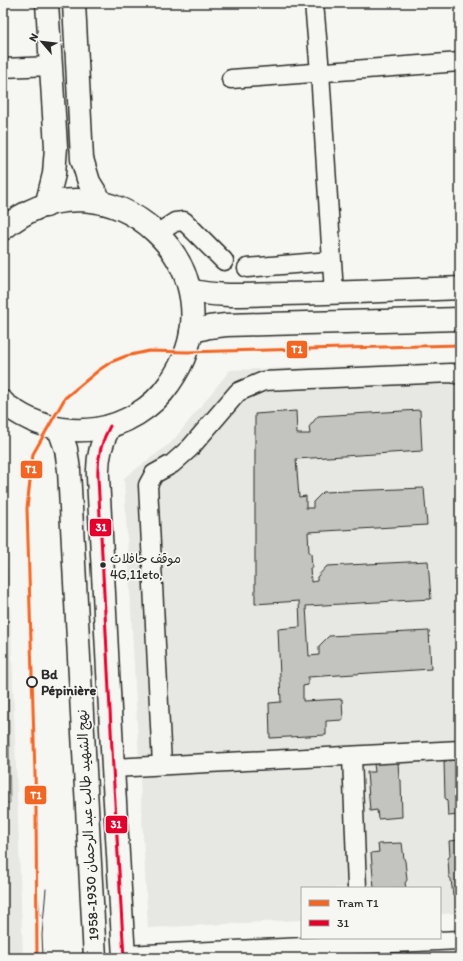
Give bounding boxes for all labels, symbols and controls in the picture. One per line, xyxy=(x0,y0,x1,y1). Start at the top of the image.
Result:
north arrow xyxy=(22,22,62,62)
text: N xyxy=(26,31,41,44)
line badge: T1 xyxy=(286,340,308,359)
text: T1 xyxy=(290,343,304,356)
line badge: T1 xyxy=(20,460,43,479)
text: T1 xyxy=(24,463,38,476)
line badge: 31 xyxy=(89,518,112,537)
text: 31 xyxy=(95,521,107,534)
place label: موقف حافلات 4G,11eto, xyxy=(110,551,181,582)
marker: موقف حافلات 4G,11eto, xyxy=(98,560,108,570)
place label: Bd Pépinière xyxy=(41,666,97,699)
marker: Bd Pépinière xyxy=(26,676,38,688)
street label: نهج الشهيد طالب عبد الرحمان 1930-1958 xyxy=(73,709,104,941)
line badge: T1 xyxy=(24,785,47,805)
text: T1 xyxy=(29,789,43,802)
line badge: 31 xyxy=(105,815,128,834)
text: 31 xyxy=(110,818,122,831)
legend xyxy=(301,887,441,939)
text: Tram T1 xyxy=(337,896,379,910)
text: 31 xyxy=(337,916,350,930)

